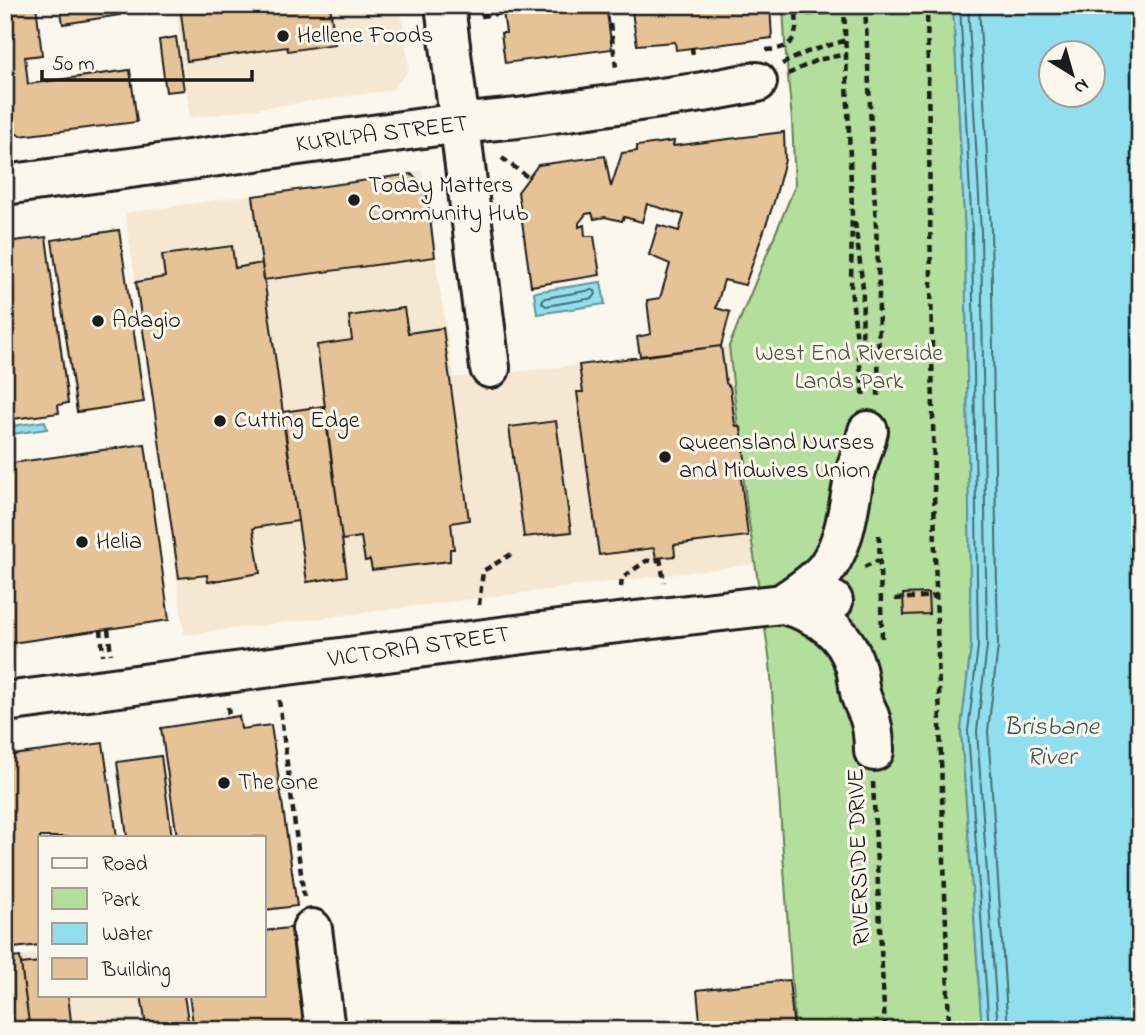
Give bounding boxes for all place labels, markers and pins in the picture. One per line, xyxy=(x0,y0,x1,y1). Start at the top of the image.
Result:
place label: Hellene Foods xyxy=(297,19,433,54)
marker: Hellene Foods xyxy=(275,28,291,44)
place label: Today Matters Community Hub xyxy=(368,169,529,233)
marker: Today Matters Community Hub xyxy=(346,192,362,208)
place label: Adagio xyxy=(112,304,181,339)
marker: Adagio xyxy=(90,313,106,329)
place label: Cutting Edge xyxy=(234,404,360,439)
marker: Cutting Edge xyxy=(212,413,228,429)
place label: Queensland Nurses and Midwives Union xyxy=(679,426,874,489)
marker: Queensland Nurses and Midwives Union xyxy=(657,449,673,465)
place label: Helia xyxy=(96,525,142,560)
marker: Helia xyxy=(74,534,90,550)
place label: The One xyxy=(238,766,319,801)
marker: The One xyxy=(216,775,232,791)

